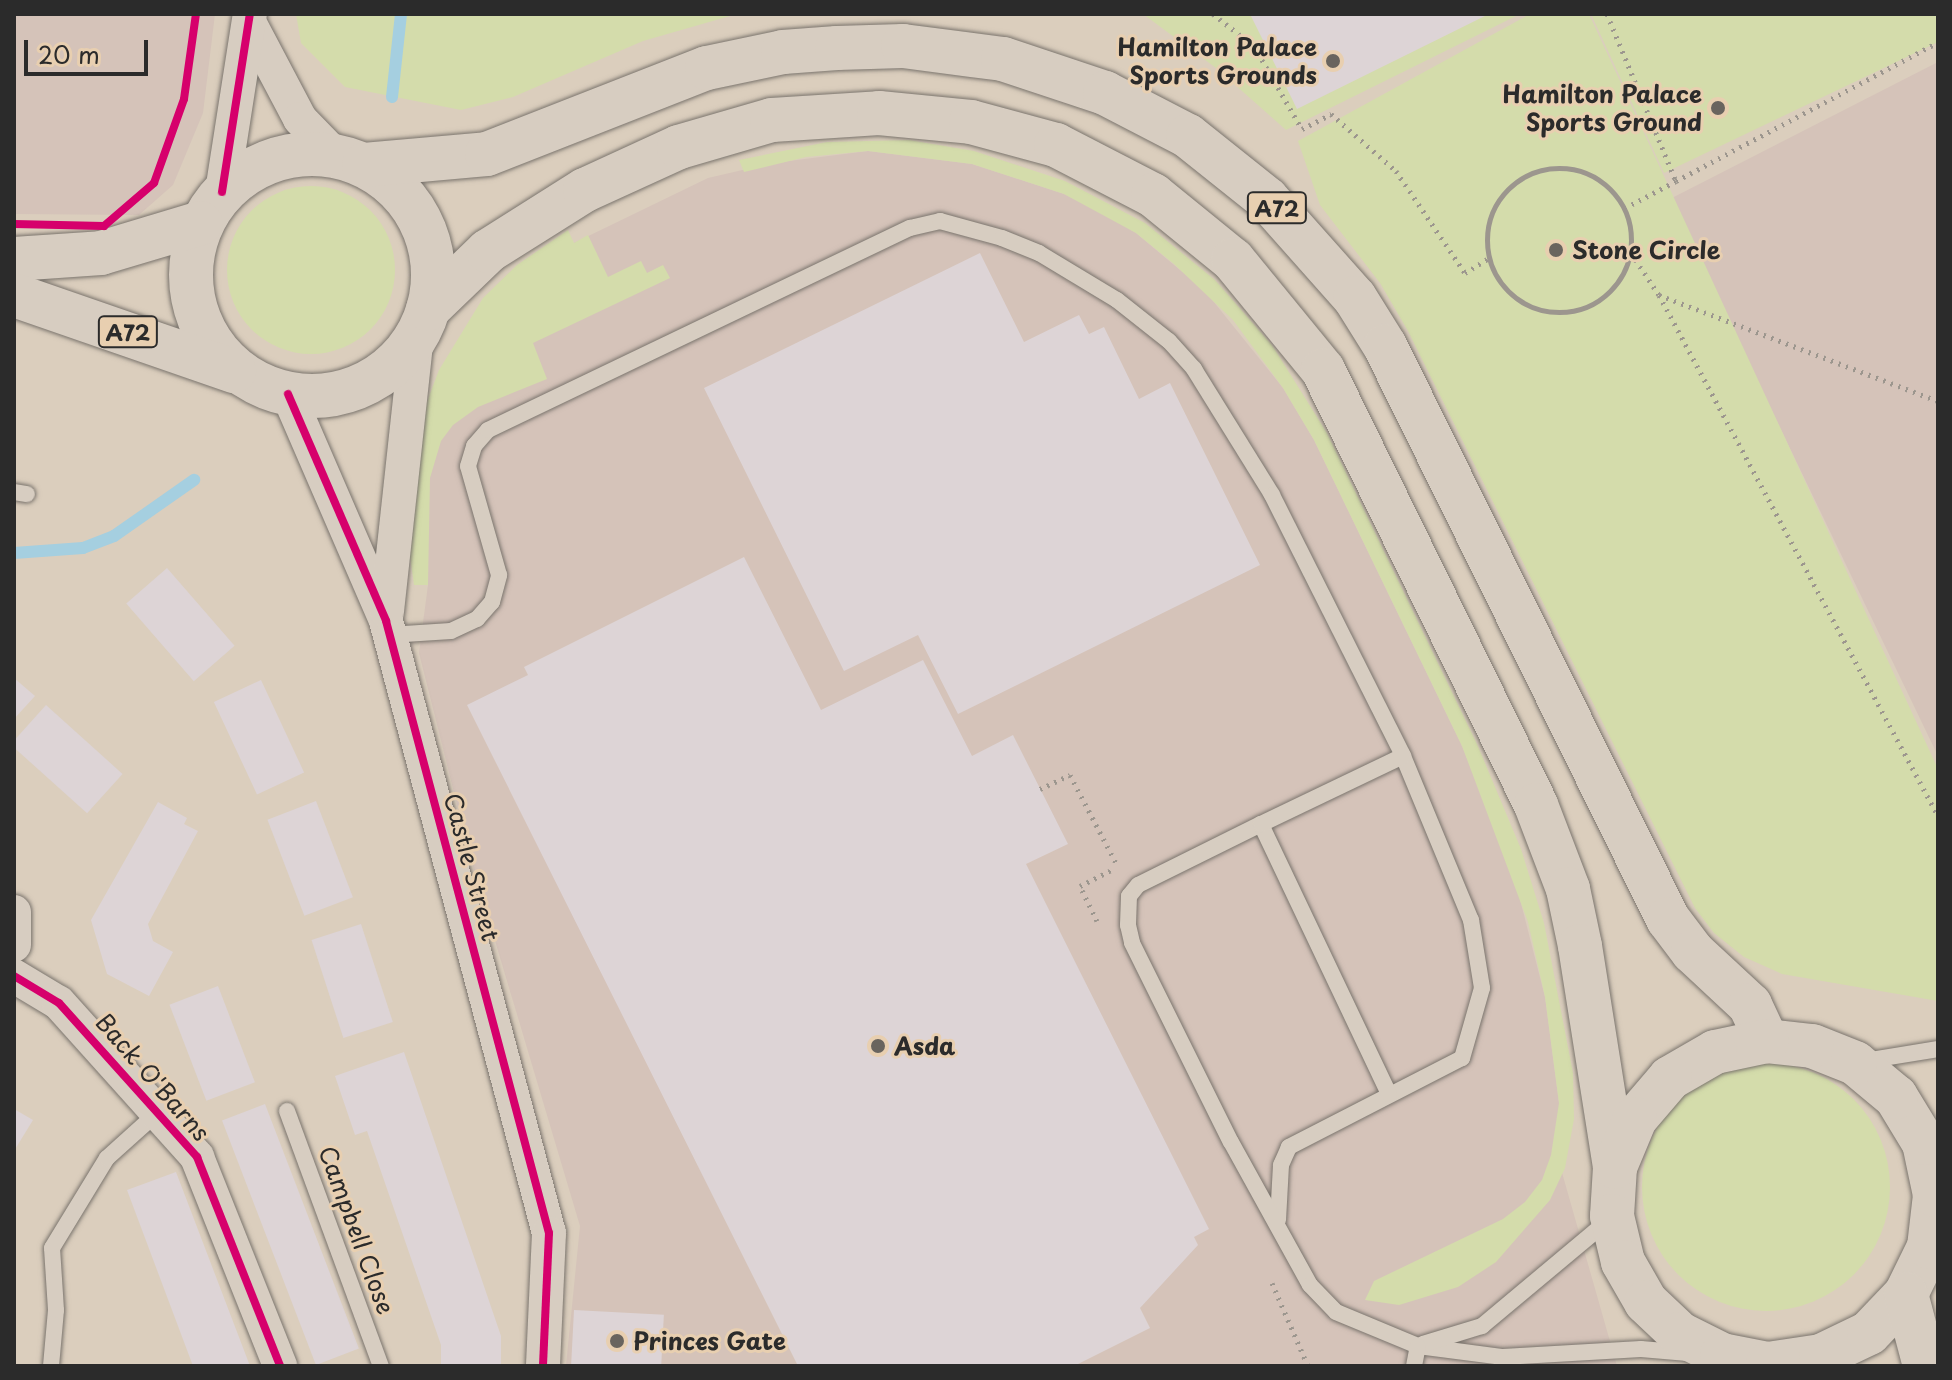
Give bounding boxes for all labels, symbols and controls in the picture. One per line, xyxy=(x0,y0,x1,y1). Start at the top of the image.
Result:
scale bar xyxy=(28,24,152,74)
place label: Hamilton Palace Sports Grounds xyxy=(1117,33,1317,89)
text: 20 m xyxy=(38,36,100,72)
marker: Hamilton Palace Sports Grounds xyxy=(1324,52,1342,70)
place label: Hamilton Palace Sports Ground xyxy=(1502,80,1702,136)
marker: Hamilton Palace Sports Ground xyxy=(1709,99,1727,117)
road number: A72 xyxy=(1245,190,1309,226)
place label: Stone Circle xyxy=(1572,236,1720,264)
marker: Stone Circle xyxy=(1547,241,1565,259)
road number: A72 xyxy=(96,314,160,350)
street label: Castle Street xyxy=(438,789,506,945)
street label: Back O'Barns xyxy=(90,1008,216,1146)
place label: Asda xyxy=(894,1032,955,1060)
marker: Asda xyxy=(869,1037,887,1055)
street label: Campbell Close xyxy=(313,1141,401,1319)
place label: Princes Gate xyxy=(633,1327,788,1355)
marker: Princes Gate xyxy=(608,1332,626,1350)

